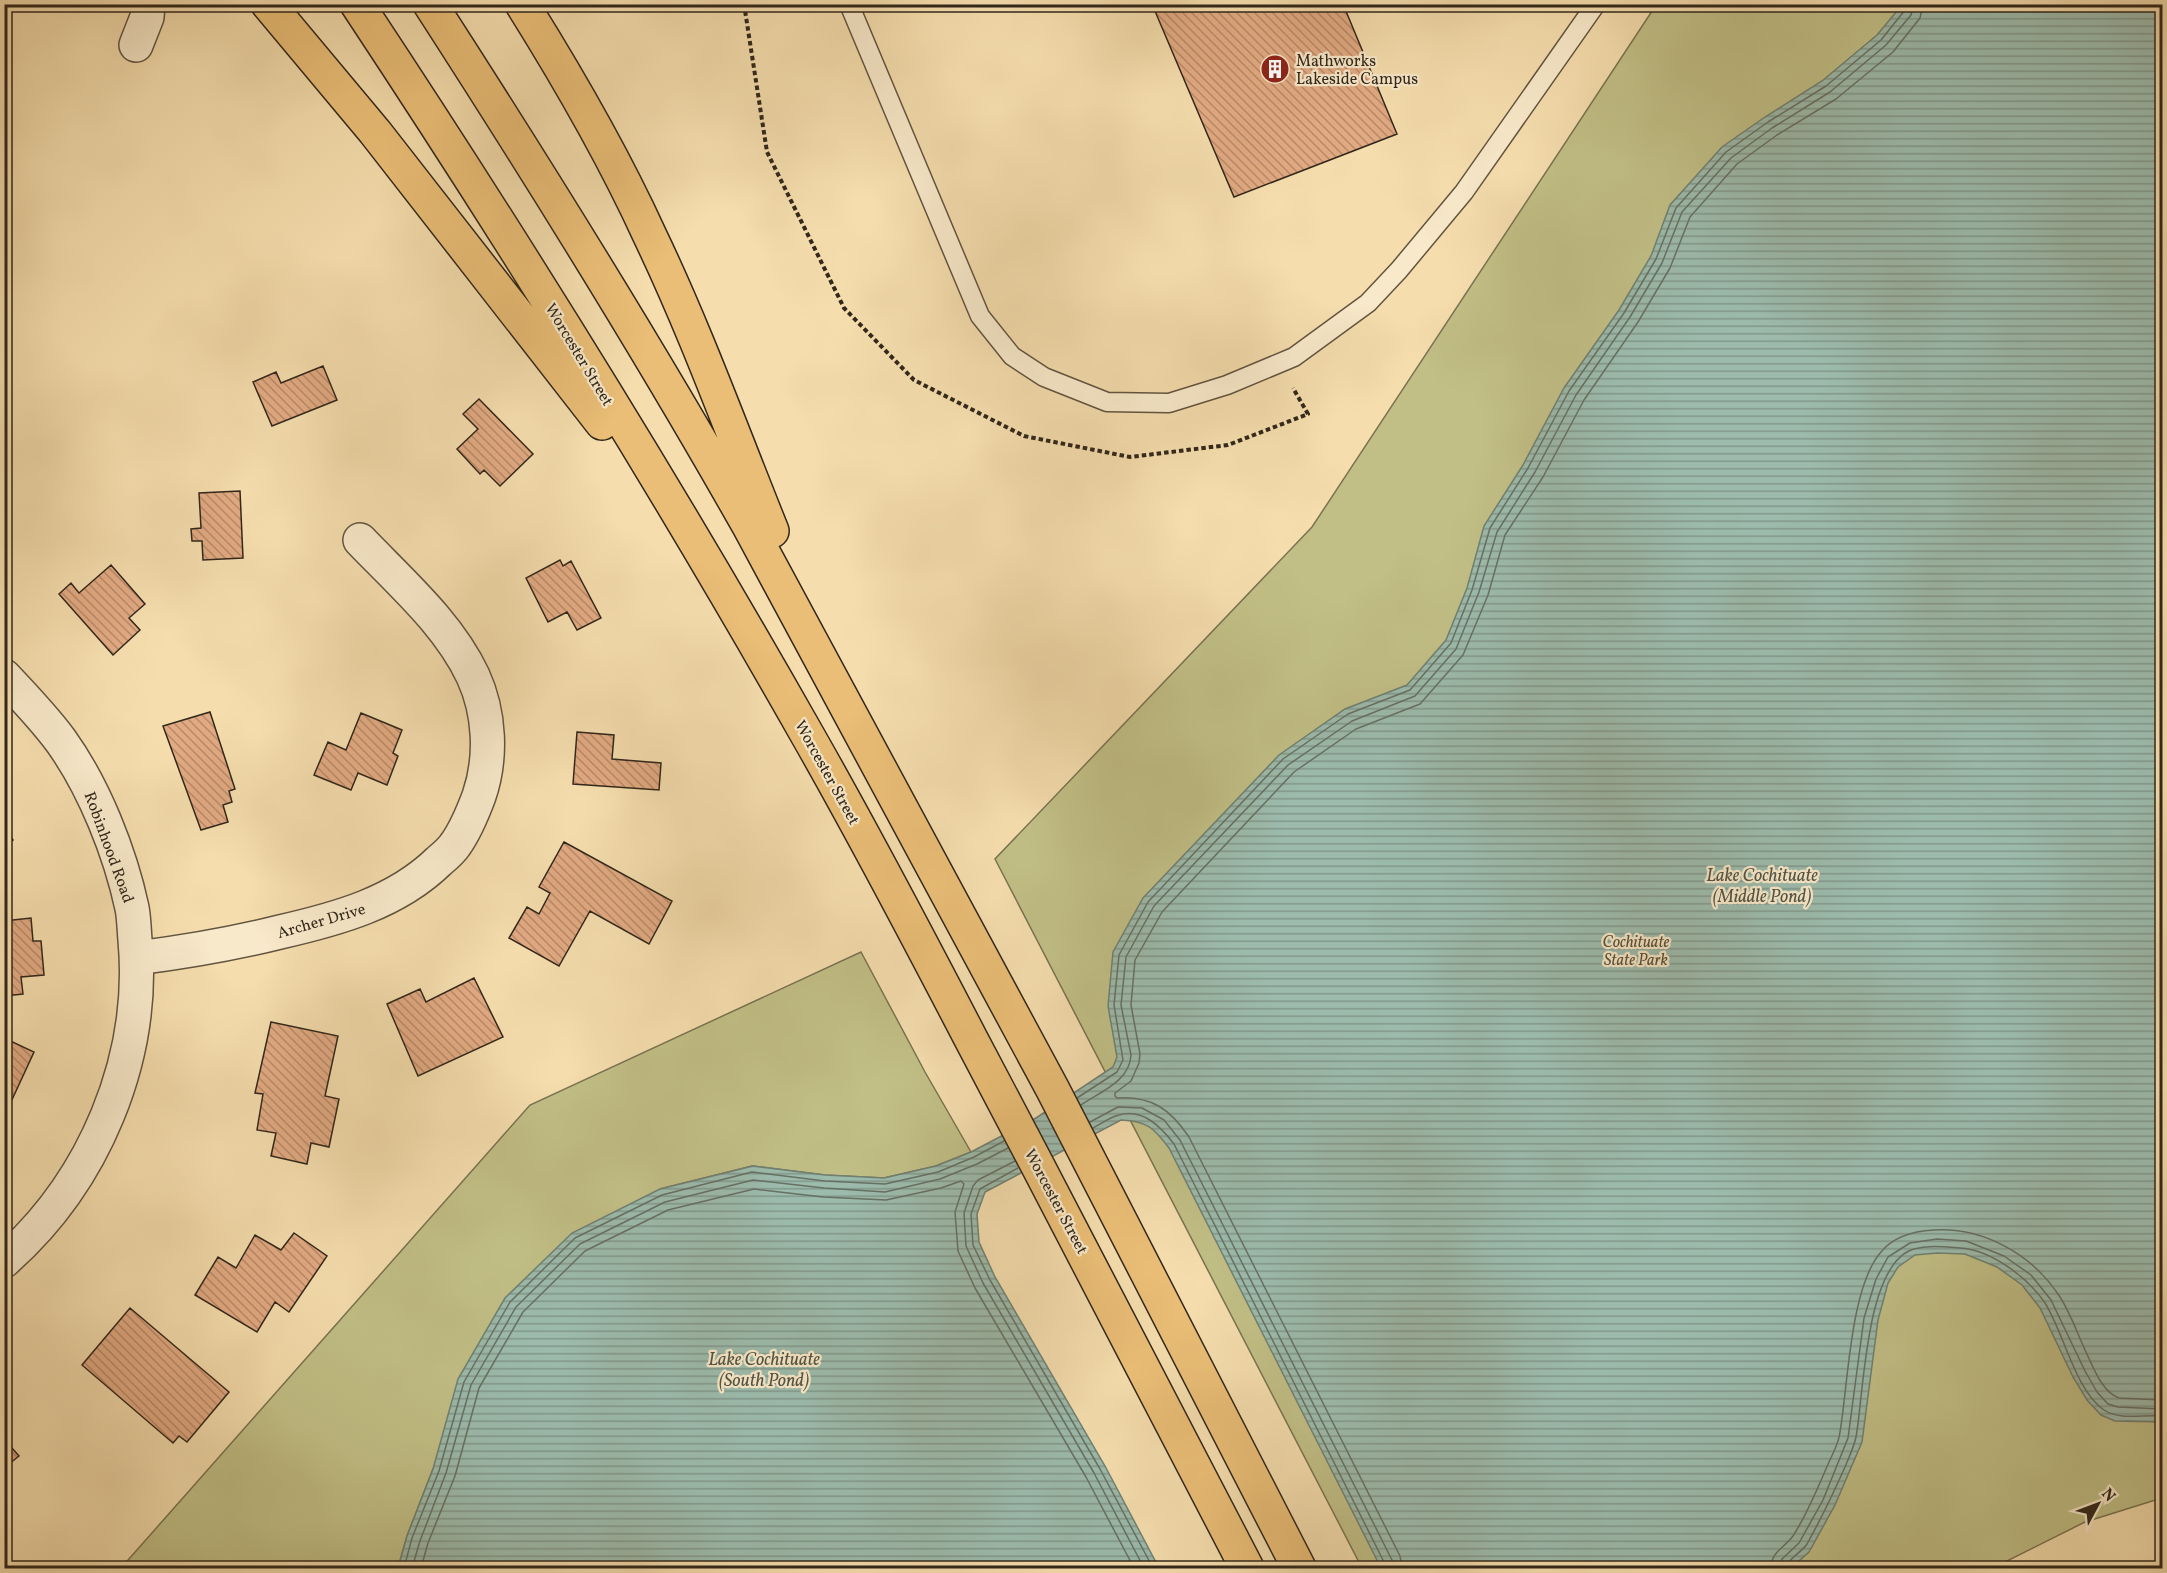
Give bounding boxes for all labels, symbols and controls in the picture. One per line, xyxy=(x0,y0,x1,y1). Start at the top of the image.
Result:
place label: Mathworks Lakeside Campus xyxy=(1296,51,1418,91)
building icon: Mathworks Lakeside Campus xyxy=(1259,53,1291,85)
street label: Worcester Street xyxy=(539,299,618,411)
street label: Worcester Street xyxy=(788,717,864,830)
street label: Robinhood Road xyxy=(78,789,138,906)
water label: Lake Cochituate (Middle Pond) xyxy=(1706,864,1818,910)
street label: Archer Drive xyxy=(275,899,368,945)
park label: Cochituate State Park xyxy=(1603,932,1670,972)
street label: Worcester Street xyxy=(1018,1145,1092,1259)
water label: Lake Cochituate (South Pond) xyxy=(708,1348,820,1394)
north arrow xyxy=(2068,1474,2128,1534)
text: N xyxy=(2096,1484,2120,1507)

